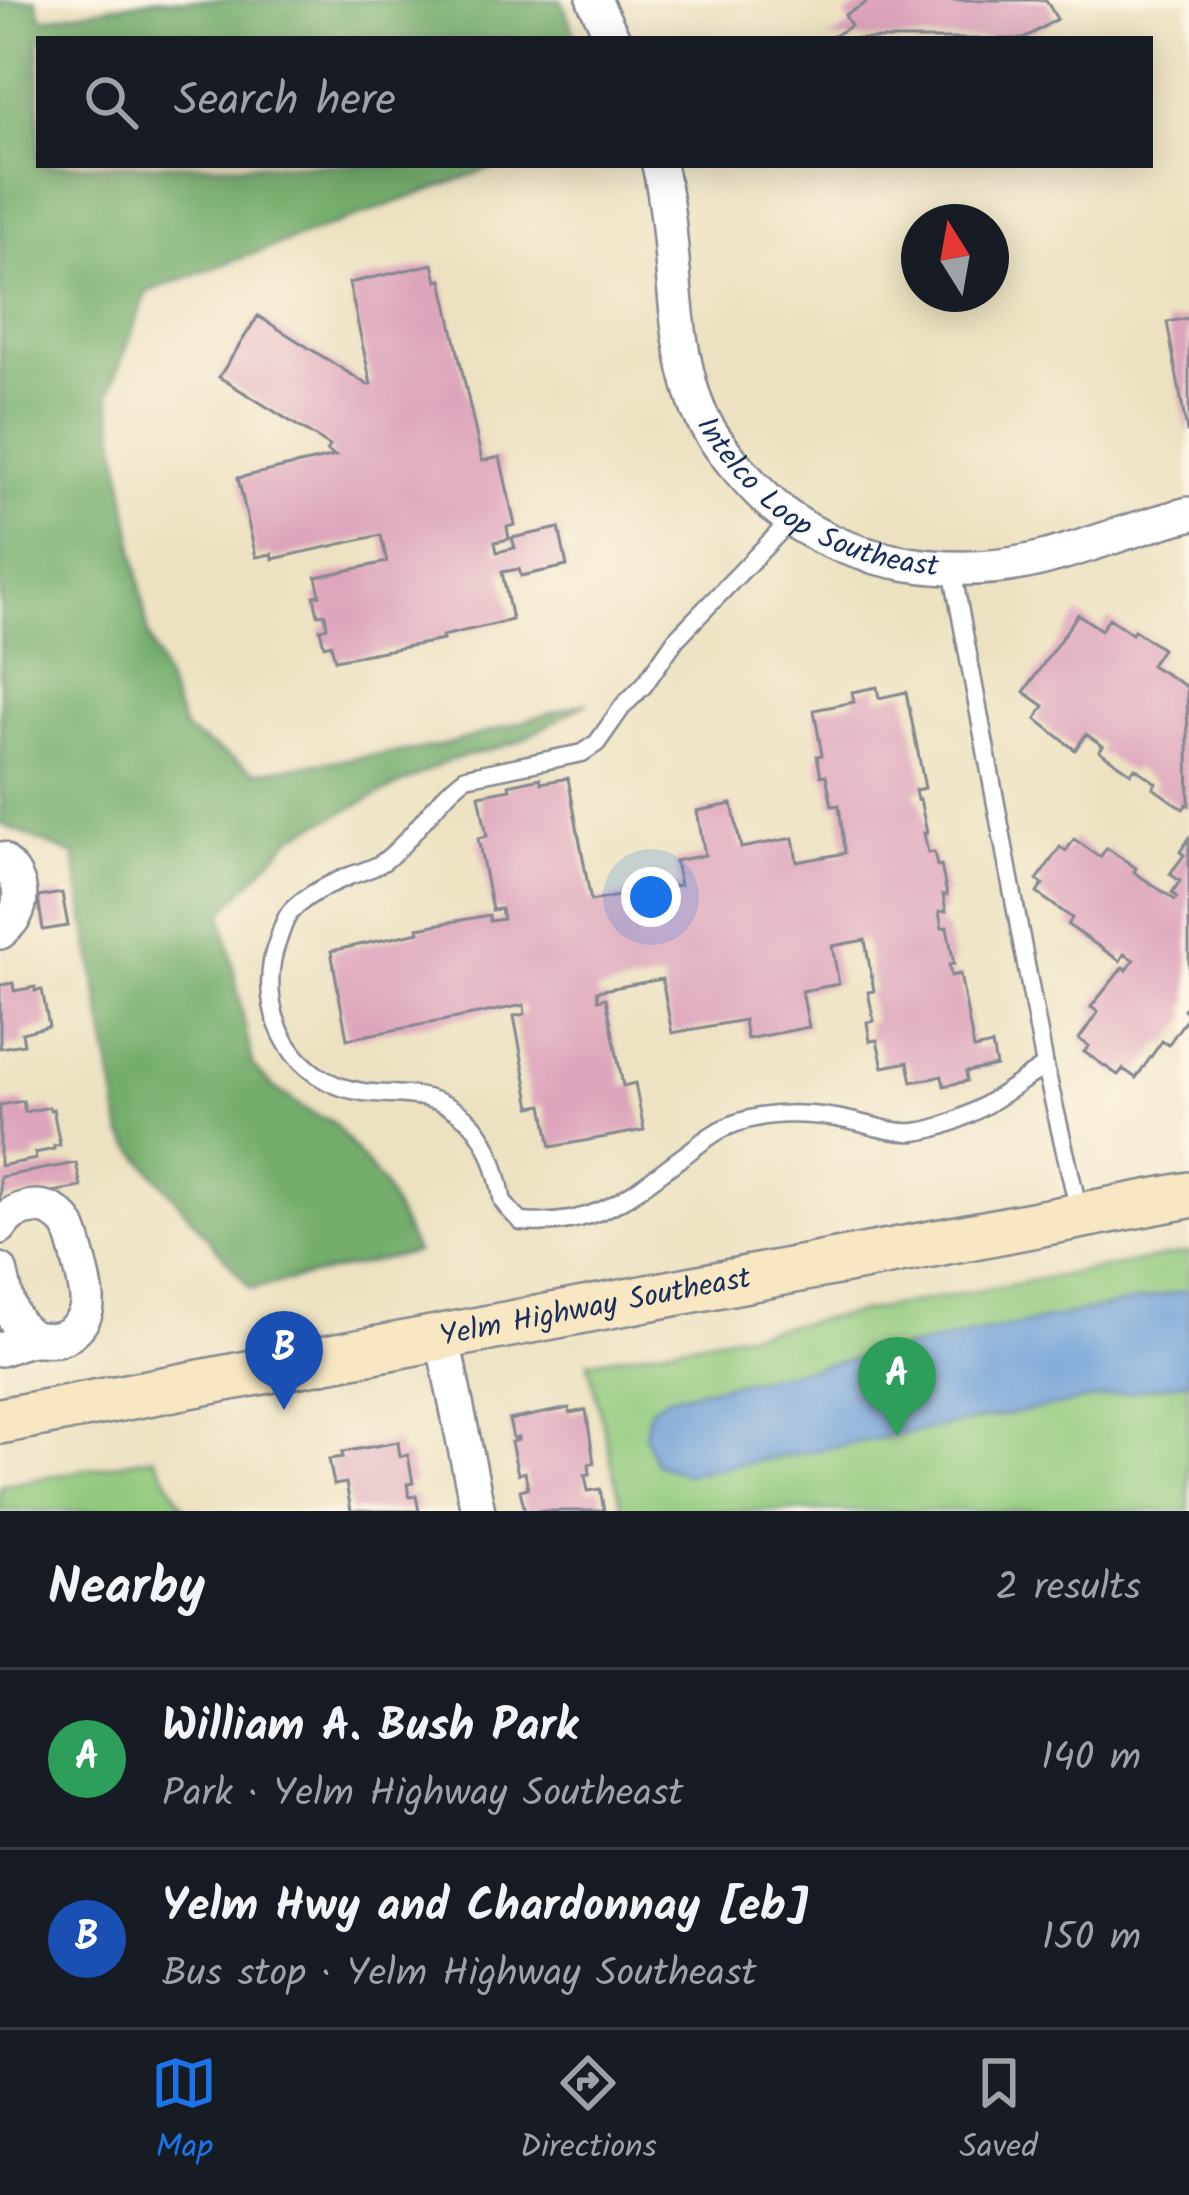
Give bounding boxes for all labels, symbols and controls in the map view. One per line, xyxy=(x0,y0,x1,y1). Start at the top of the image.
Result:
search box xyxy=(36,36,1153,168)
text: Search here xyxy=(174,66,396,138)
icon: search xyxy=(78,69,144,135)
north arrow xyxy=(901,204,1009,312)
street label: Intelco Loop Southeast xyxy=(682,408,941,591)
your location xyxy=(621,867,681,927)
street label: Yelm Highway Southeast xyxy=(436,1255,755,1361)
pin: B xyxy=(245,1311,323,1410)
pin: A xyxy=(858,1337,936,1436)
text: Nearby xyxy=(48,1549,205,1630)
text: 2 results xyxy=(996,1558,1141,1620)
text: William A. Bush Park xyxy=(162,1692,578,1764)
text: A xyxy=(75,1728,99,1790)
text: 140 m xyxy=(1041,1728,1141,1790)
text: Park · Yelm Highway Southeast xyxy=(162,1764,683,1826)
text: Yelm Hwy and Chardonnay [eb] xyxy=(162,1872,809,1944)
text: B xyxy=(75,1908,99,1970)
text: 150 m xyxy=(1042,1908,1141,1970)
text: Bus stop · Yelm Highway Southeast xyxy=(162,1944,757,2006)
tab: Map xyxy=(151,2050,217,2175)
tab: Directions xyxy=(520,2050,657,2175)
tab: Saved xyxy=(959,2050,1038,2175)

